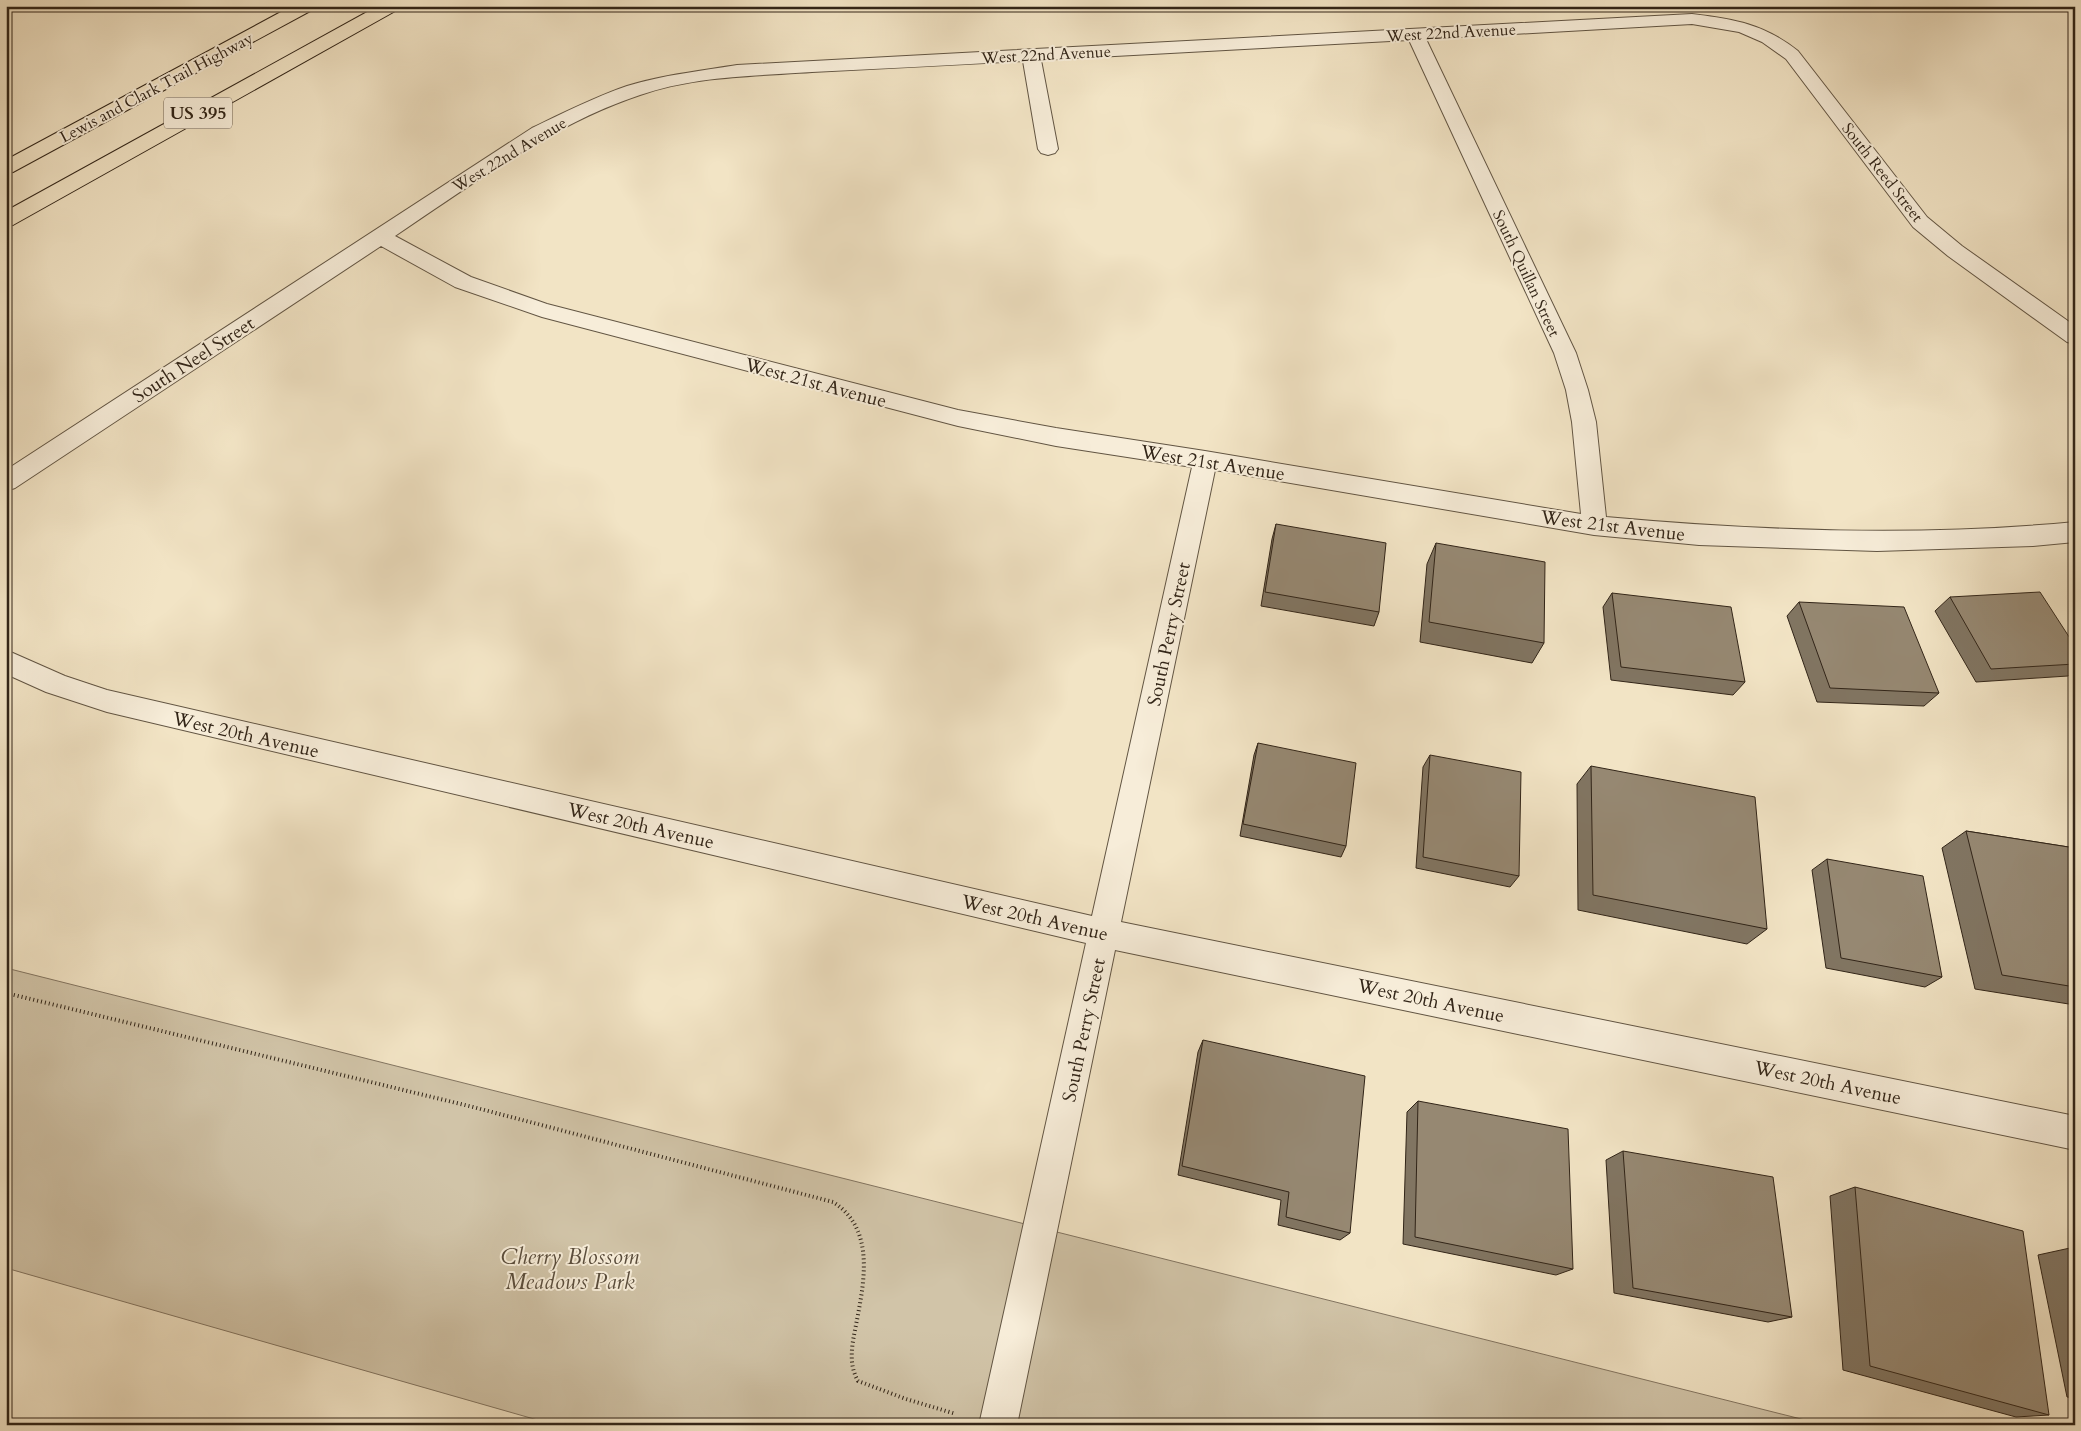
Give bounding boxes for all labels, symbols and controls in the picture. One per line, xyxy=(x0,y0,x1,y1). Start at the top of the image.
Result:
street label: West 22nd Avenue xyxy=(1385,19,1516,47)
street label: Lewis and Clark Trail Highway xyxy=(56,27,257,148)
street label: West 22nd Avenue xyxy=(980,41,1111,69)
road number: US 395 xyxy=(164,98,232,128)
street label: West 22nd Avenue xyxy=(447,112,571,198)
street label: South Reed Street xyxy=(1836,118,1928,227)
street label: South Quillan Street xyxy=(1487,206,1565,340)
street label: South Neel Street xyxy=(127,311,260,409)
street label: West 21st Avenue xyxy=(741,351,889,414)
street label: West 21st Avenue xyxy=(1138,439,1287,487)
street label: West 21st Avenue xyxy=(1538,504,1687,548)
street label: South Perry Street xyxy=(1141,560,1197,708)
street label: West 20th Avenue xyxy=(169,705,322,764)
street label: West 20th Avenue xyxy=(564,796,717,855)
street label: West 20th Avenue xyxy=(958,888,1111,947)
street label: South Perry Street xyxy=(1056,956,1112,1104)
street label: West 20th Avenue xyxy=(1354,972,1507,1029)
street label: West 20th Avenue xyxy=(1751,1054,1904,1111)
park label: Cherry Blossom Meadows Park xyxy=(501,1242,640,1297)

